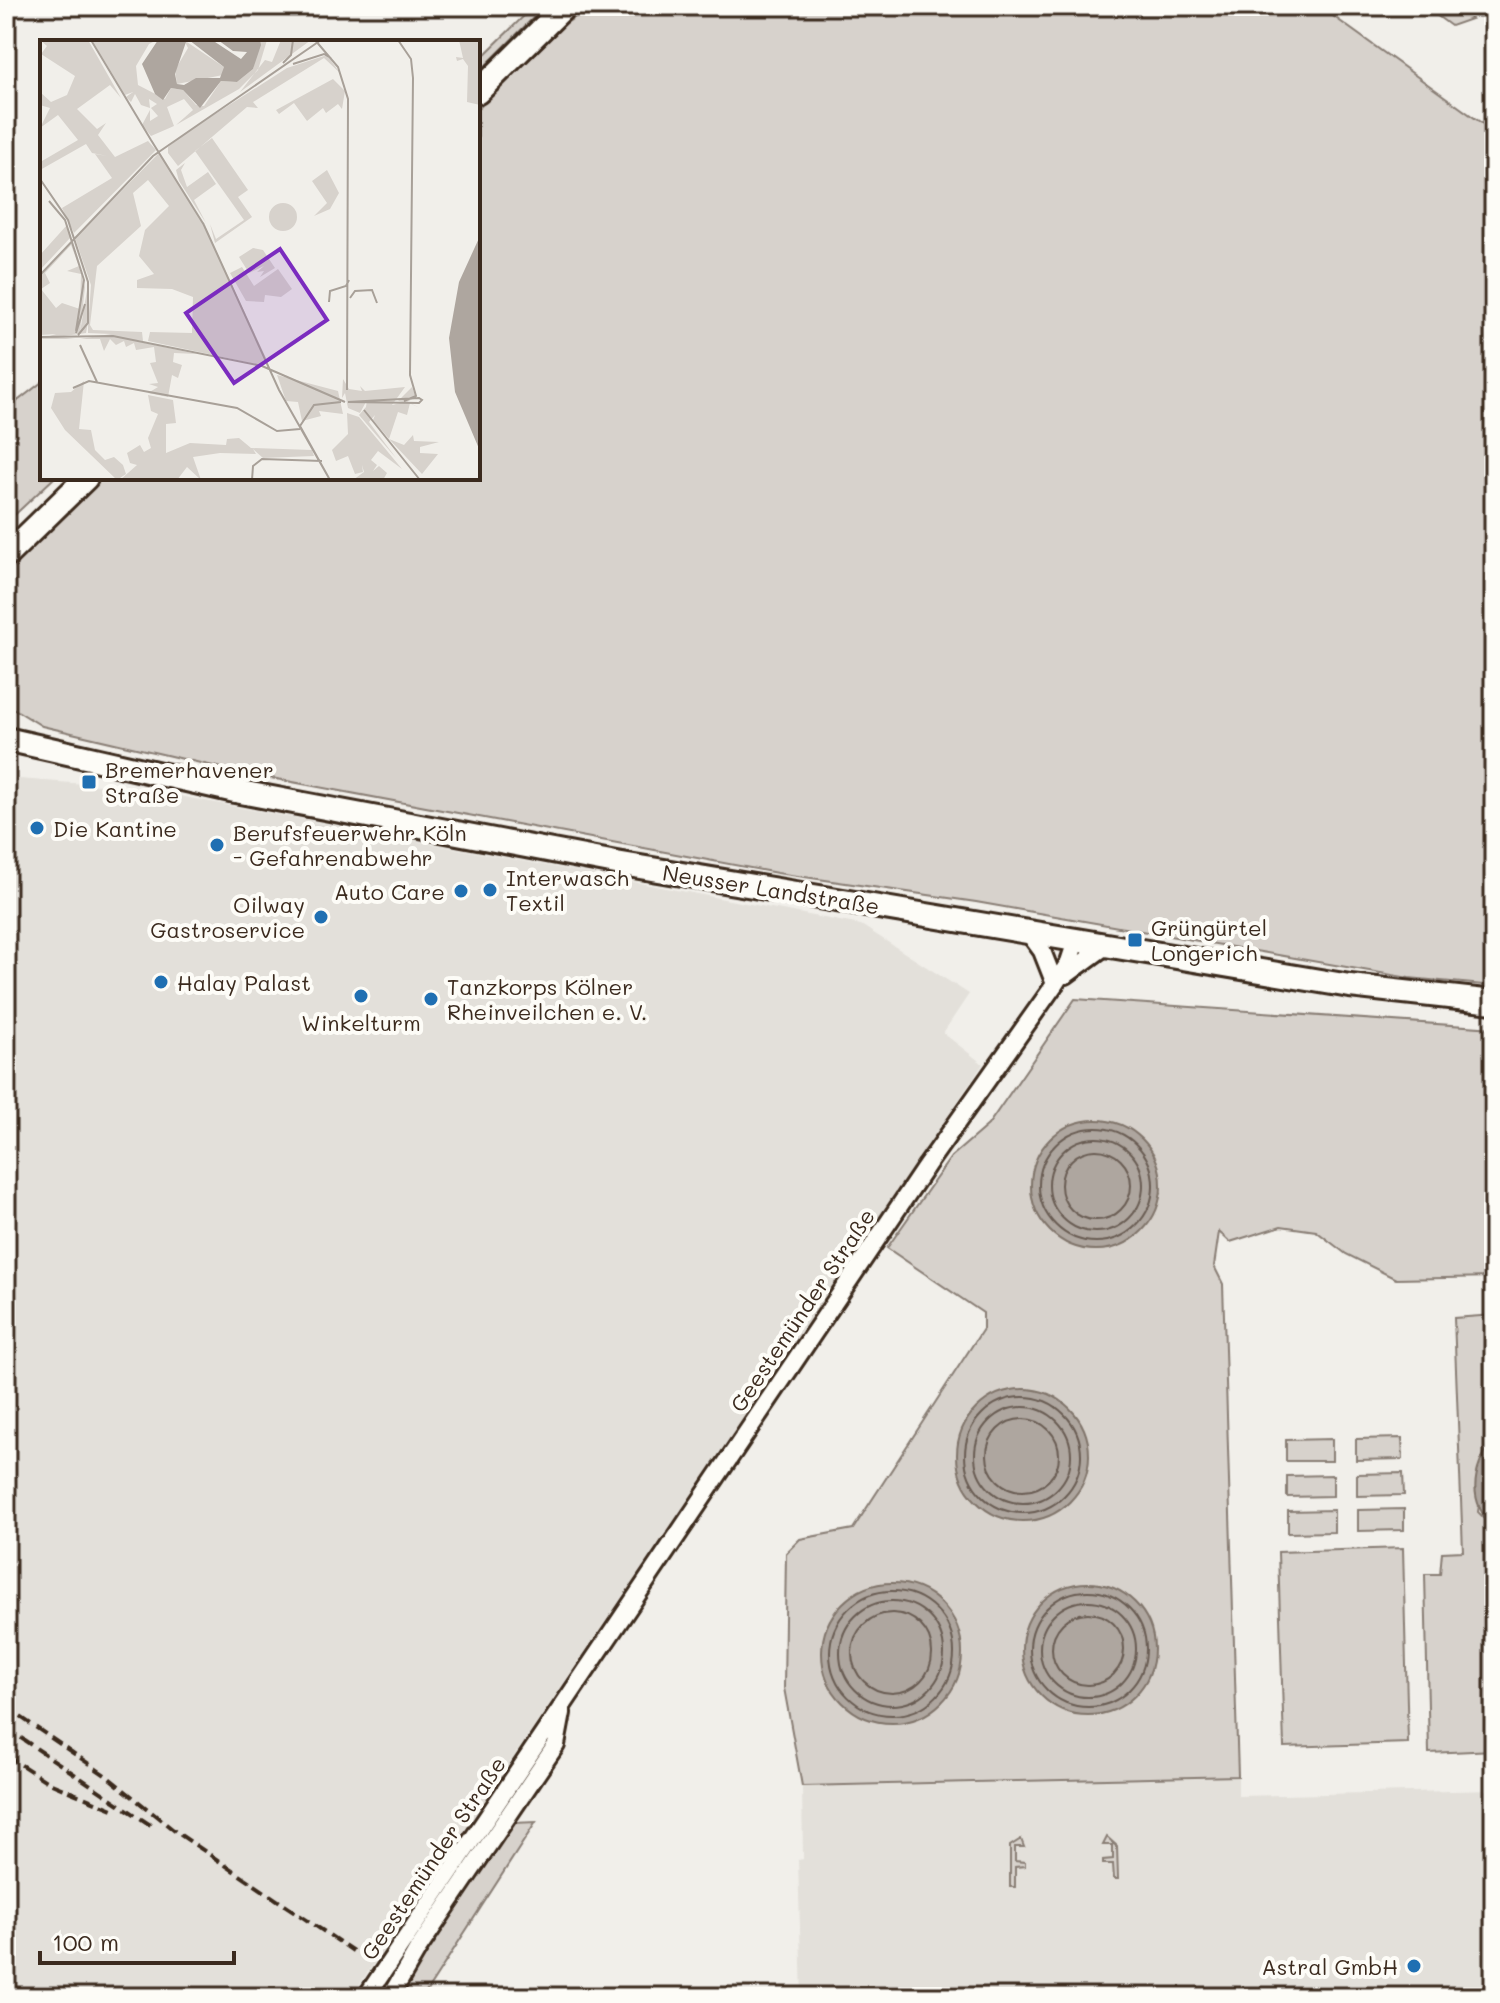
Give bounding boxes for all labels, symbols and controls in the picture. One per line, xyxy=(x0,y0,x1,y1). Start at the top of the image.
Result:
inset map xyxy=(40,40,480,480)
place label: Bremerhavener Straße xyxy=(105,755,274,809)
marker: Bremerhavener Straße xyxy=(80,773,98,791)
place label: Die Kantine xyxy=(53,814,177,843)
place label: Berufsfeuerwehr Köln - Gefahrenabwehr xyxy=(233,818,467,872)
marker: Die Kantine xyxy=(28,819,46,837)
marker: Berufsfeuerwehr Köln - Gefahrenabwehr xyxy=(208,836,226,854)
street label: Neusser Landstraße xyxy=(661,858,881,920)
place label: Interwasch Textil xyxy=(506,863,629,917)
place label: Auto Care xyxy=(334,877,445,906)
marker: Interwasch Textil xyxy=(481,881,499,899)
marker: Auto Care xyxy=(452,882,470,900)
place label: Oilway Gastroservice xyxy=(150,890,305,944)
marker: Oilway Gastroservice xyxy=(312,908,330,926)
place label: Grüngürtel Longerich xyxy=(1151,913,1267,967)
marker: Grüngürtel Longerich xyxy=(1126,931,1144,949)
place label: Halay Palast xyxy=(177,968,311,997)
place label: Tanzkorps Kölner Rheinveilchen e. V. xyxy=(447,972,647,1026)
marker: Halay Palast xyxy=(152,973,170,991)
marker: Winkelturm xyxy=(352,987,370,1005)
marker: Tanzkorps Kölner Rheinveilchen e. V. xyxy=(422,990,440,1008)
place label: Winkelturm xyxy=(301,1008,421,1037)
street label: Geestemünder Straße xyxy=(723,1203,881,1417)
street label: Geestemünder Straße xyxy=(354,1751,512,1965)
scale bar xyxy=(40,1915,234,1965)
text: 100 m xyxy=(52,1926,119,1957)
place label: Astral GmbH xyxy=(1262,1952,1398,1981)
marker: Astral GmbH xyxy=(1405,1957,1423,1975)

